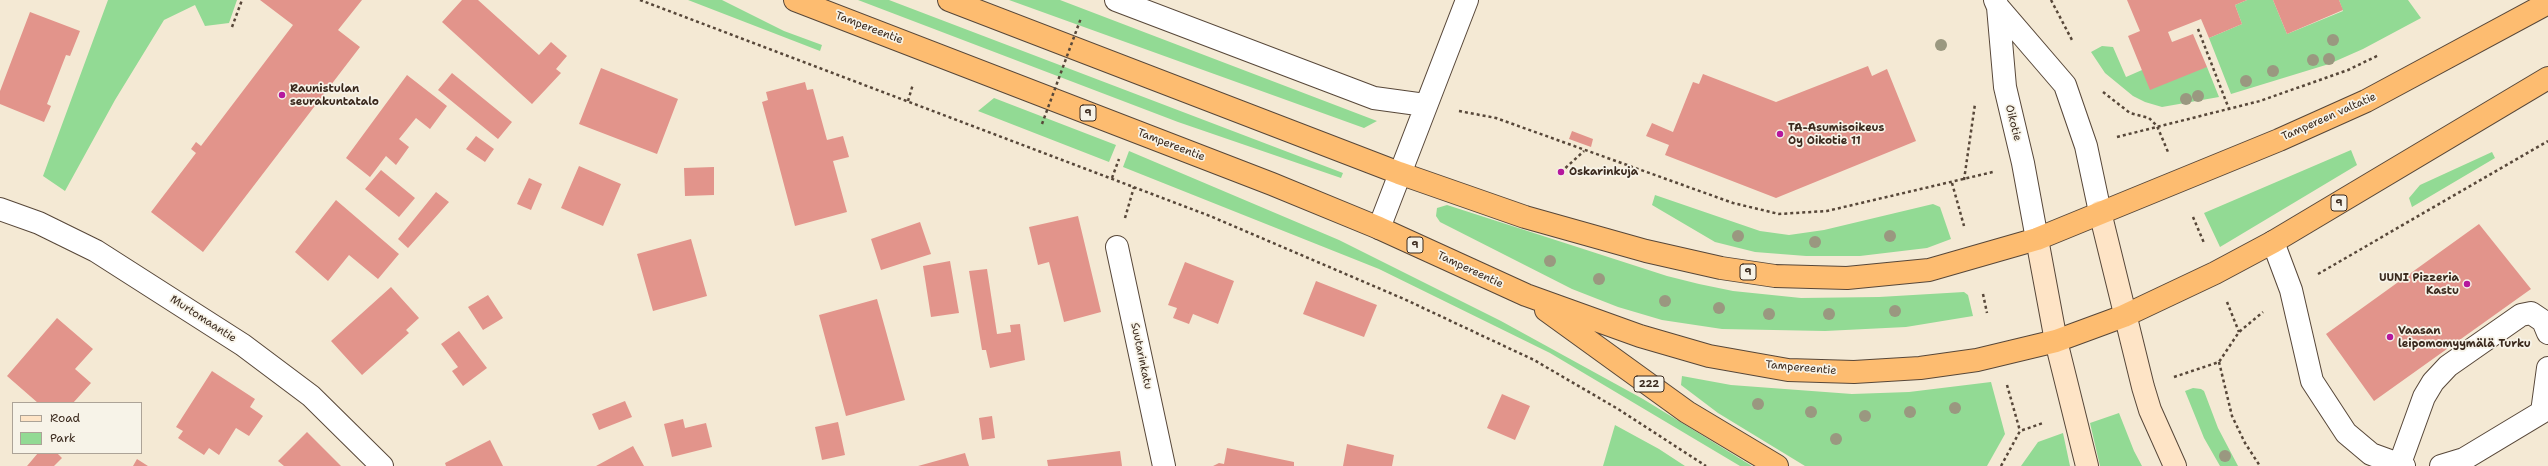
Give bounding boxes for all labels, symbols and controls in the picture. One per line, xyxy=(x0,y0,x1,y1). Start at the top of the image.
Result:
street label: Tampereentie xyxy=(833,9,905,47)
place label: Raunistulan seurakuntatalo xyxy=(290,82,379,108)
marker: Raunistulan seurakuntatalo xyxy=(277,90,287,100)
street label: Tampereen valtatie xyxy=(2280,90,2378,144)
street label: Oikotie xyxy=(2002,103,2024,143)
road number: 9 xyxy=(1080,105,1096,121)
place label: TA-Asumisoikeus Oy Oikotie 11 xyxy=(1788,121,1884,147)
street label: Tampereentie xyxy=(1135,126,1207,164)
marker: TA-Asumisoikeus Oy Oikotie 11 xyxy=(1775,129,1785,139)
place label: Oskarinkuja xyxy=(1569,165,1638,179)
marker: Oskarinkuja xyxy=(1556,167,1566,177)
road number: 9 xyxy=(2331,195,2347,211)
road number: 9 xyxy=(1407,237,1423,253)
street label: Tampereentie xyxy=(1435,249,1505,291)
road number: 9 xyxy=(1740,264,1756,280)
place label: UUNI Pizzeria Kastu xyxy=(2379,271,2459,297)
marker: UUNI Pizzeria Kastu xyxy=(2462,279,2472,289)
street label: Murtomaantie xyxy=(167,293,239,345)
street label: Suutarinkatu xyxy=(1127,321,1155,391)
place label: Vaasan leipomomyymälä Turku xyxy=(2398,324,2531,350)
marker: Vaasan leipomomyymälä Turku xyxy=(2385,332,2395,342)
street label: Tampereentie xyxy=(1765,358,1837,378)
road number: 222 xyxy=(1634,376,1664,392)
legend xyxy=(12,402,142,454)
text: Road xyxy=(50,410,80,426)
text: Park xyxy=(50,430,76,446)

